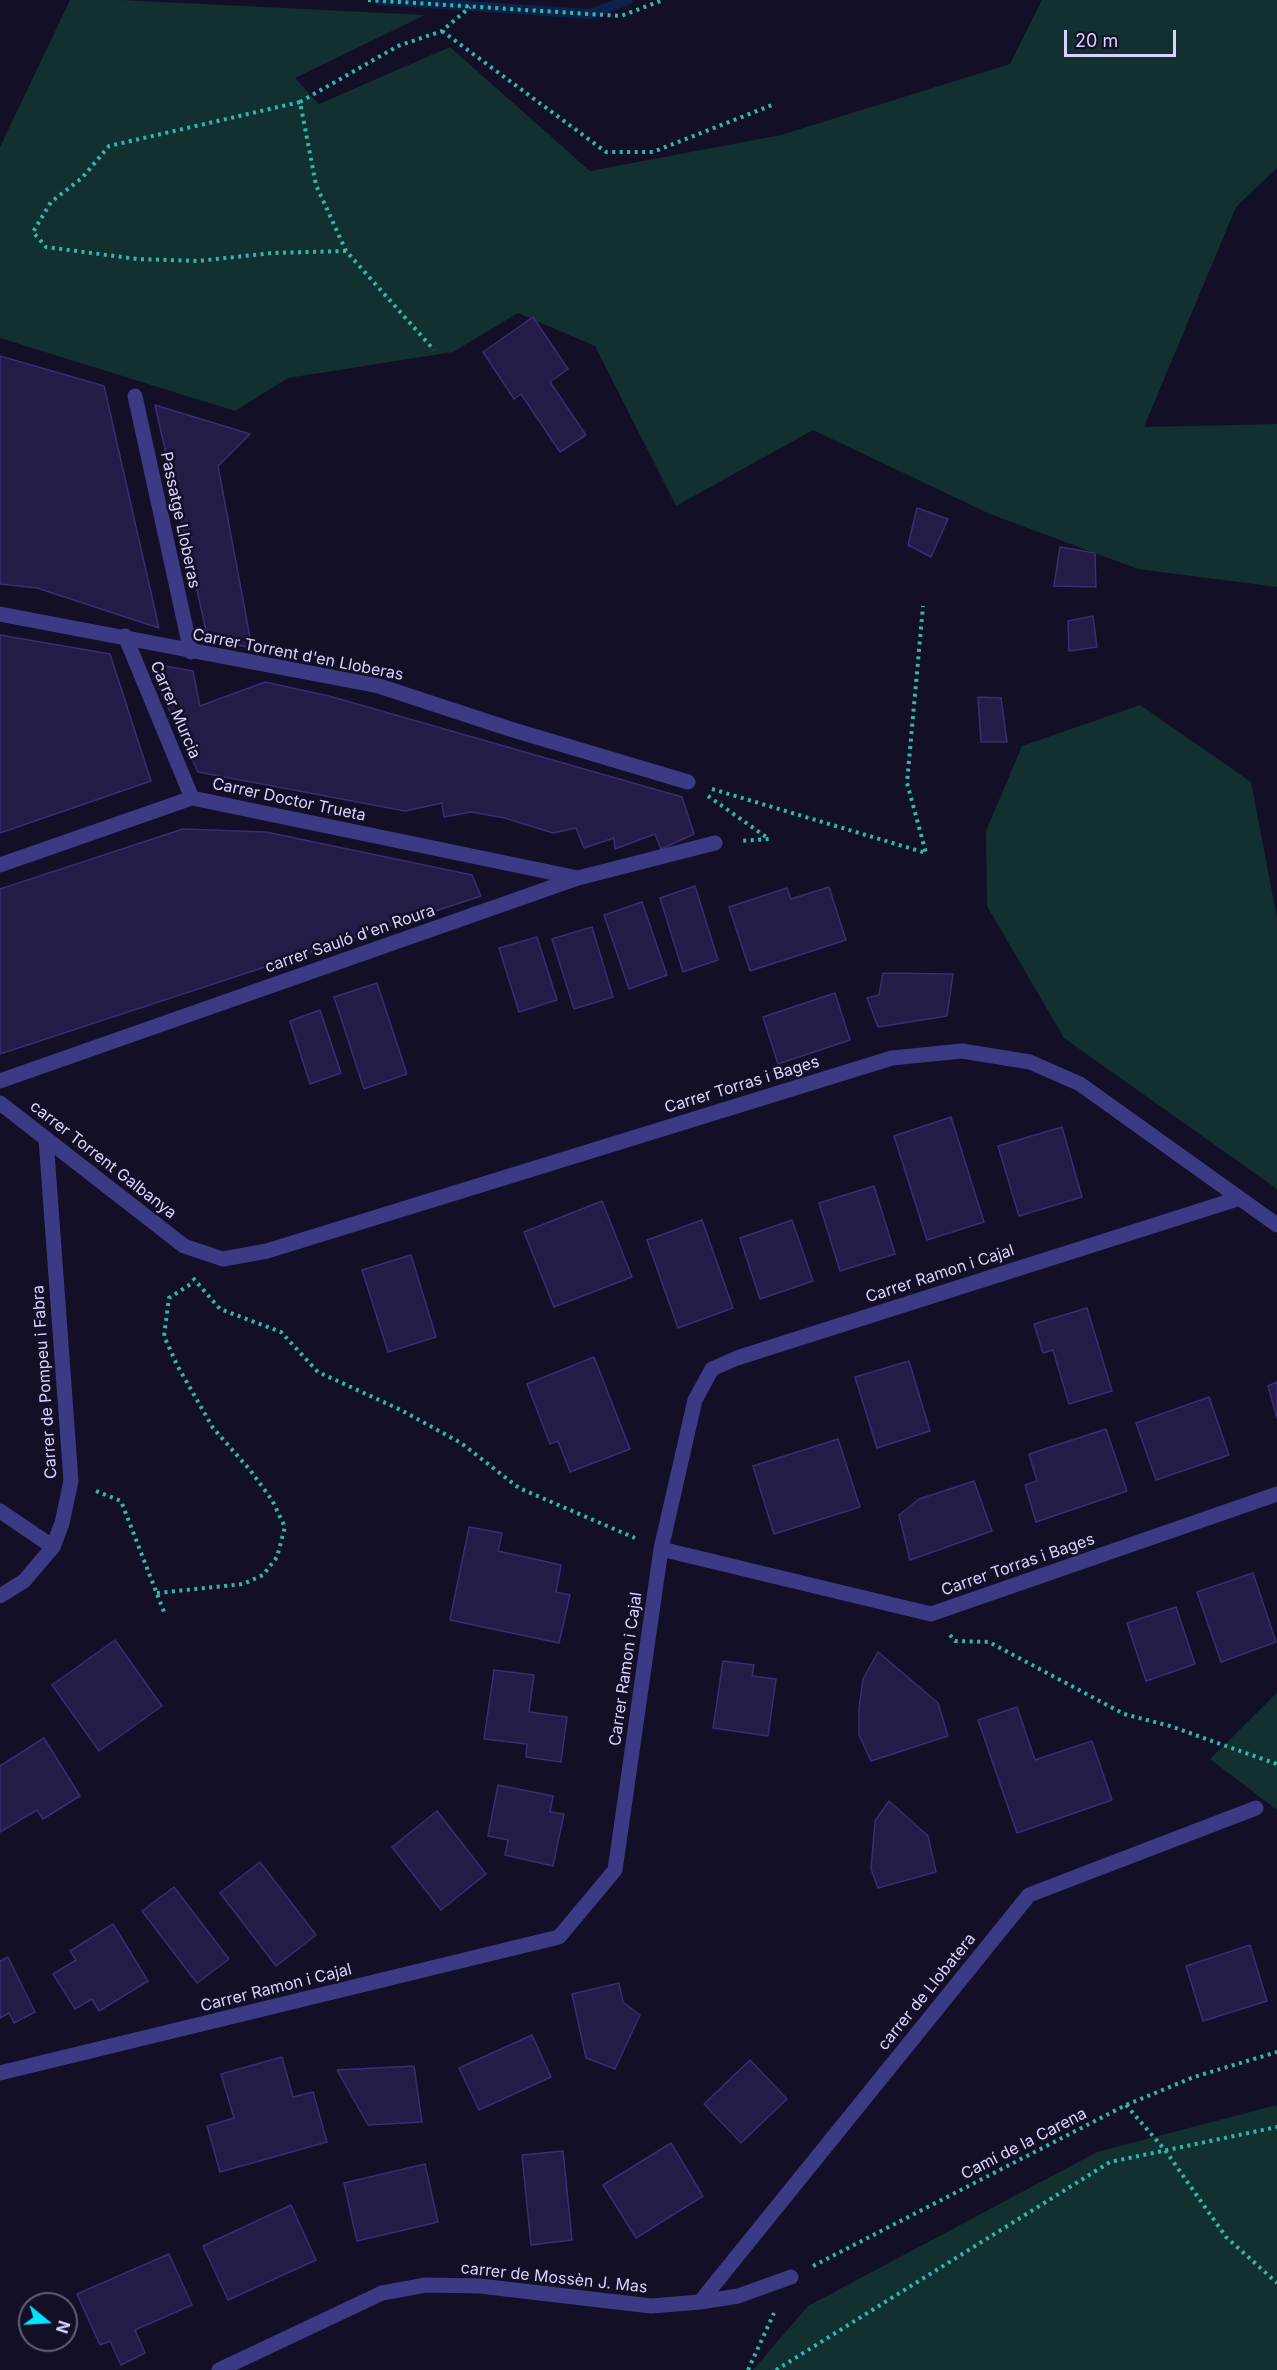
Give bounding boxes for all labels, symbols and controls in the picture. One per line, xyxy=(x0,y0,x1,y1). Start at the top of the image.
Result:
scale bar xyxy=(1067,18,1180,56)
text: 20 m xyxy=(1075,30,1118,51)
street label: Passatge Lloberas xyxy=(156,450,204,590)
street label: Carrer Torrent d'en Lloberas xyxy=(191,625,405,685)
street label: Carrer Murcia xyxy=(146,658,204,762)
street label: Carrer Doctor Trueta xyxy=(210,774,368,826)
street label: carrer Sauló d'en Roura xyxy=(262,901,438,977)
street label: Carrer Torras i Bages xyxy=(662,1052,822,1118)
street label: carrer Torrent Galbanya xyxy=(26,1097,180,1223)
street label: Carrer Ramon i Cajal xyxy=(863,1241,1017,1307)
street label: Carrer de Pompeu i Fabra xyxy=(29,1284,61,1480)
street label: Carrer Torras i Bages xyxy=(939,1530,1097,1600)
street label: Carrer Ramon i Cajal xyxy=(606,1591,646,1747)
street label: carrer de Llobatera xyxy=(874,1930,980,2054)
street label: Carrer Ramon i Cajal xyxy=(198,1960,354,2016)
street label: Camí de la Carena xyxy=(958,2104,1090,2184)
street label: carrer de Mossèn J. Mas xyxy=(460,2259,648,2297)
north arrow xyxy=(18,2292,78,2352)
text: N xyxy=(52,2318,75,2336)

